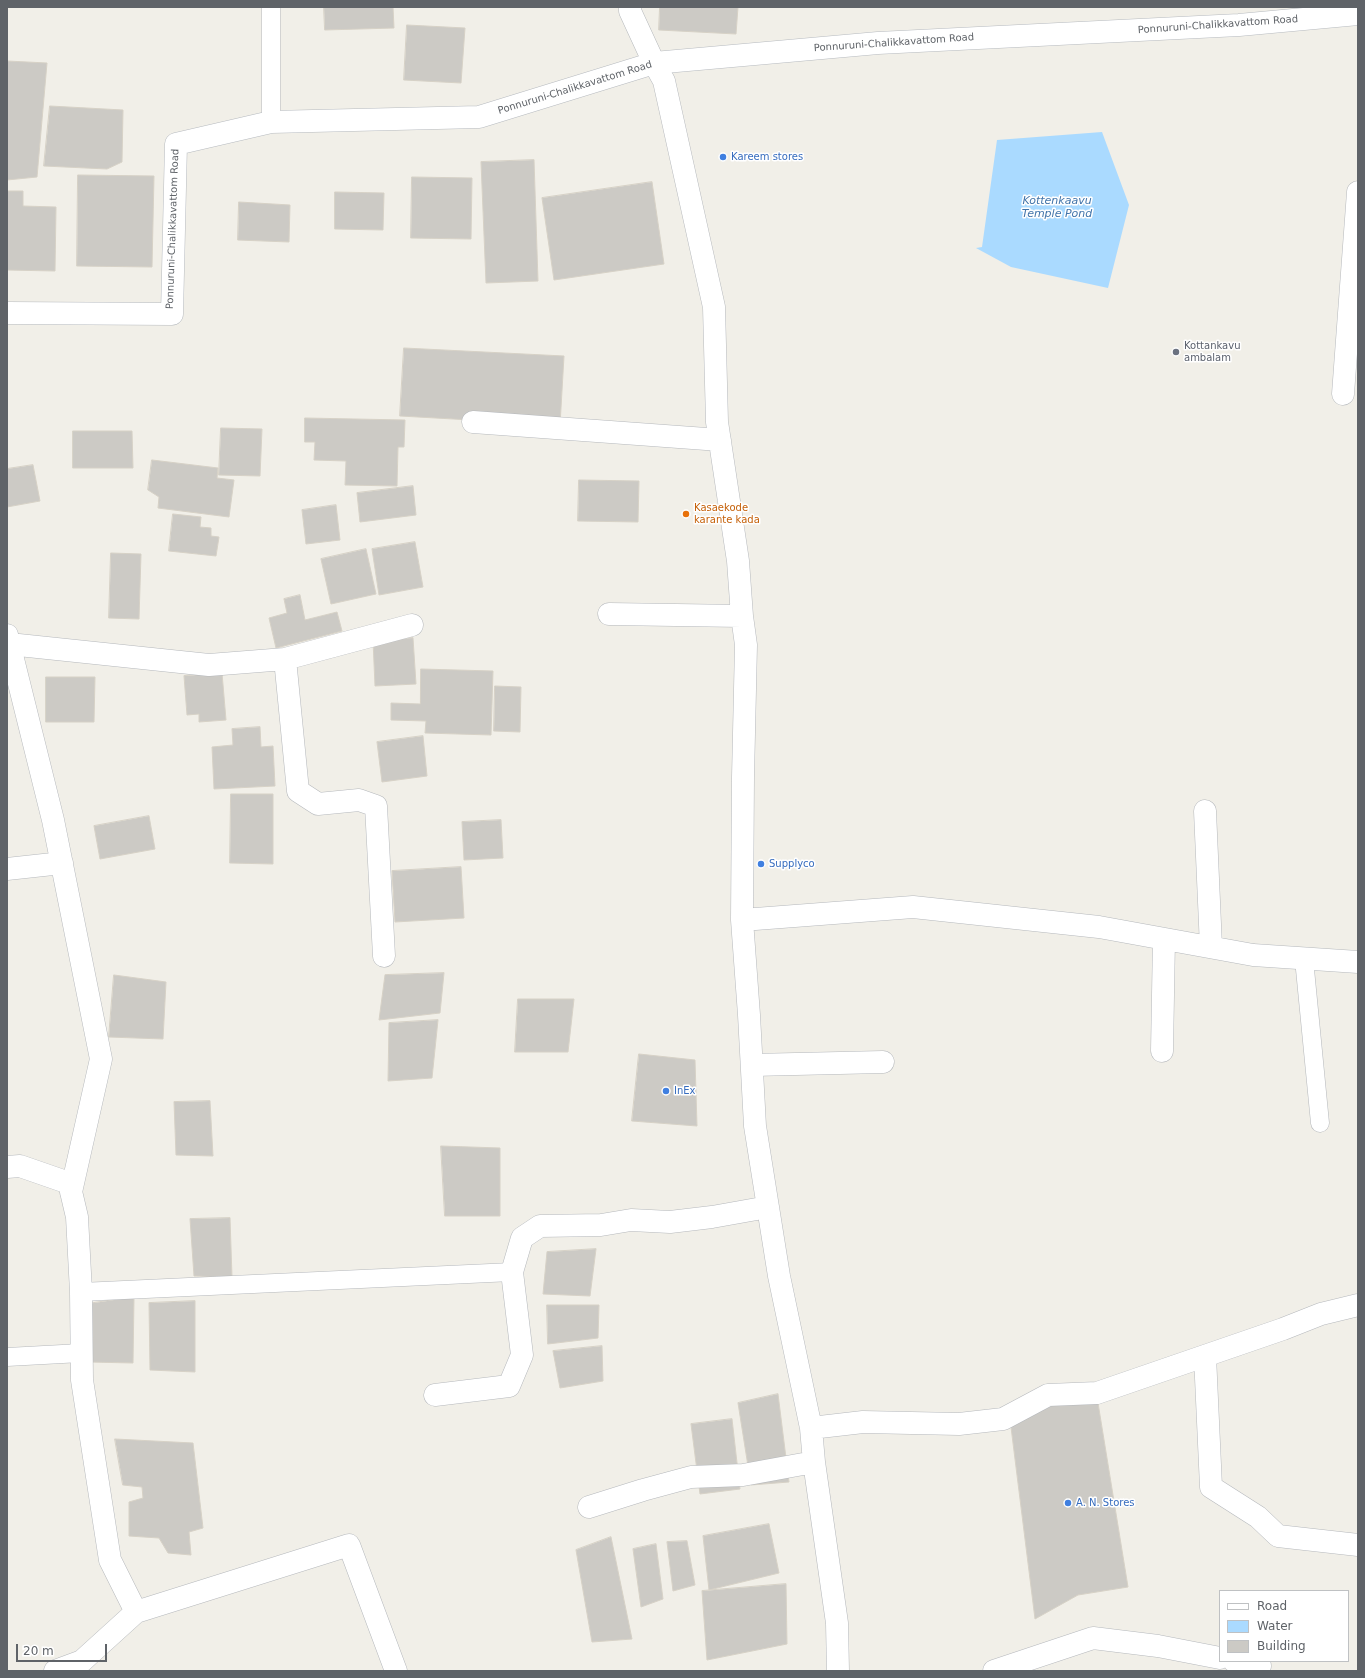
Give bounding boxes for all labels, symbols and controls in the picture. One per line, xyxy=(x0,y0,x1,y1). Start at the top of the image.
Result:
street label: Ponnuruni-Chalikkavattom Road xyxy=(1138,13,1298,37)
street label: Ponnuruni-Chalikkavattom Road xyxy=(814,31,974,55)
street label: Ponnuruni-Chalikkavattom Road xyxy=(496,59,654,117)
street label: Ponnuruni-Chalikkavattom Road xyxy=(164,149,182,309)
place label: Kareem stores xyxy=(731,151,803,163)
marker: Kareem stores xyxy=(718,152,728,162)
water label: Kottenkaavu Temple Pond xyxy=(1022,194,1092,220)
place label: Kottankavu ambalam xyxy=(1184,340,1240,364)
marker: Kottankavu ambalam xyxy=(1171,347,1181,357)
place label: Kasaekode karante kada xyxy=(694,502,760,526)
marker: Kasaekode karante kada xyxy=(681,509,691,519)
place label: Supplyco xyxy=(769,858,815,870)
marker: Supplyco xyxy=(756,859,766,869)
place label: InEx xyxy=(674,1085,696,1097)
marker: InEx xyxy=(661,1086,671,1096)
place label: A. N. Stores xyxy=(1076,1497,1135,1509)
marker: A. N. Stores xyxy=(1063,1498,1073,1508)
legend xyxy=(1219,1590,1349,1662)
text: Road xyxy=(1257,1599,1287,1613)
text: Water xyxy=(1257,1619,1292,1633)
scale bar xyxy=(18,1636,109,1662)
text: Building xyxy=(1257,1639,1306,1653)
text: 20 m xyxy=(23,1644,54,1658)

